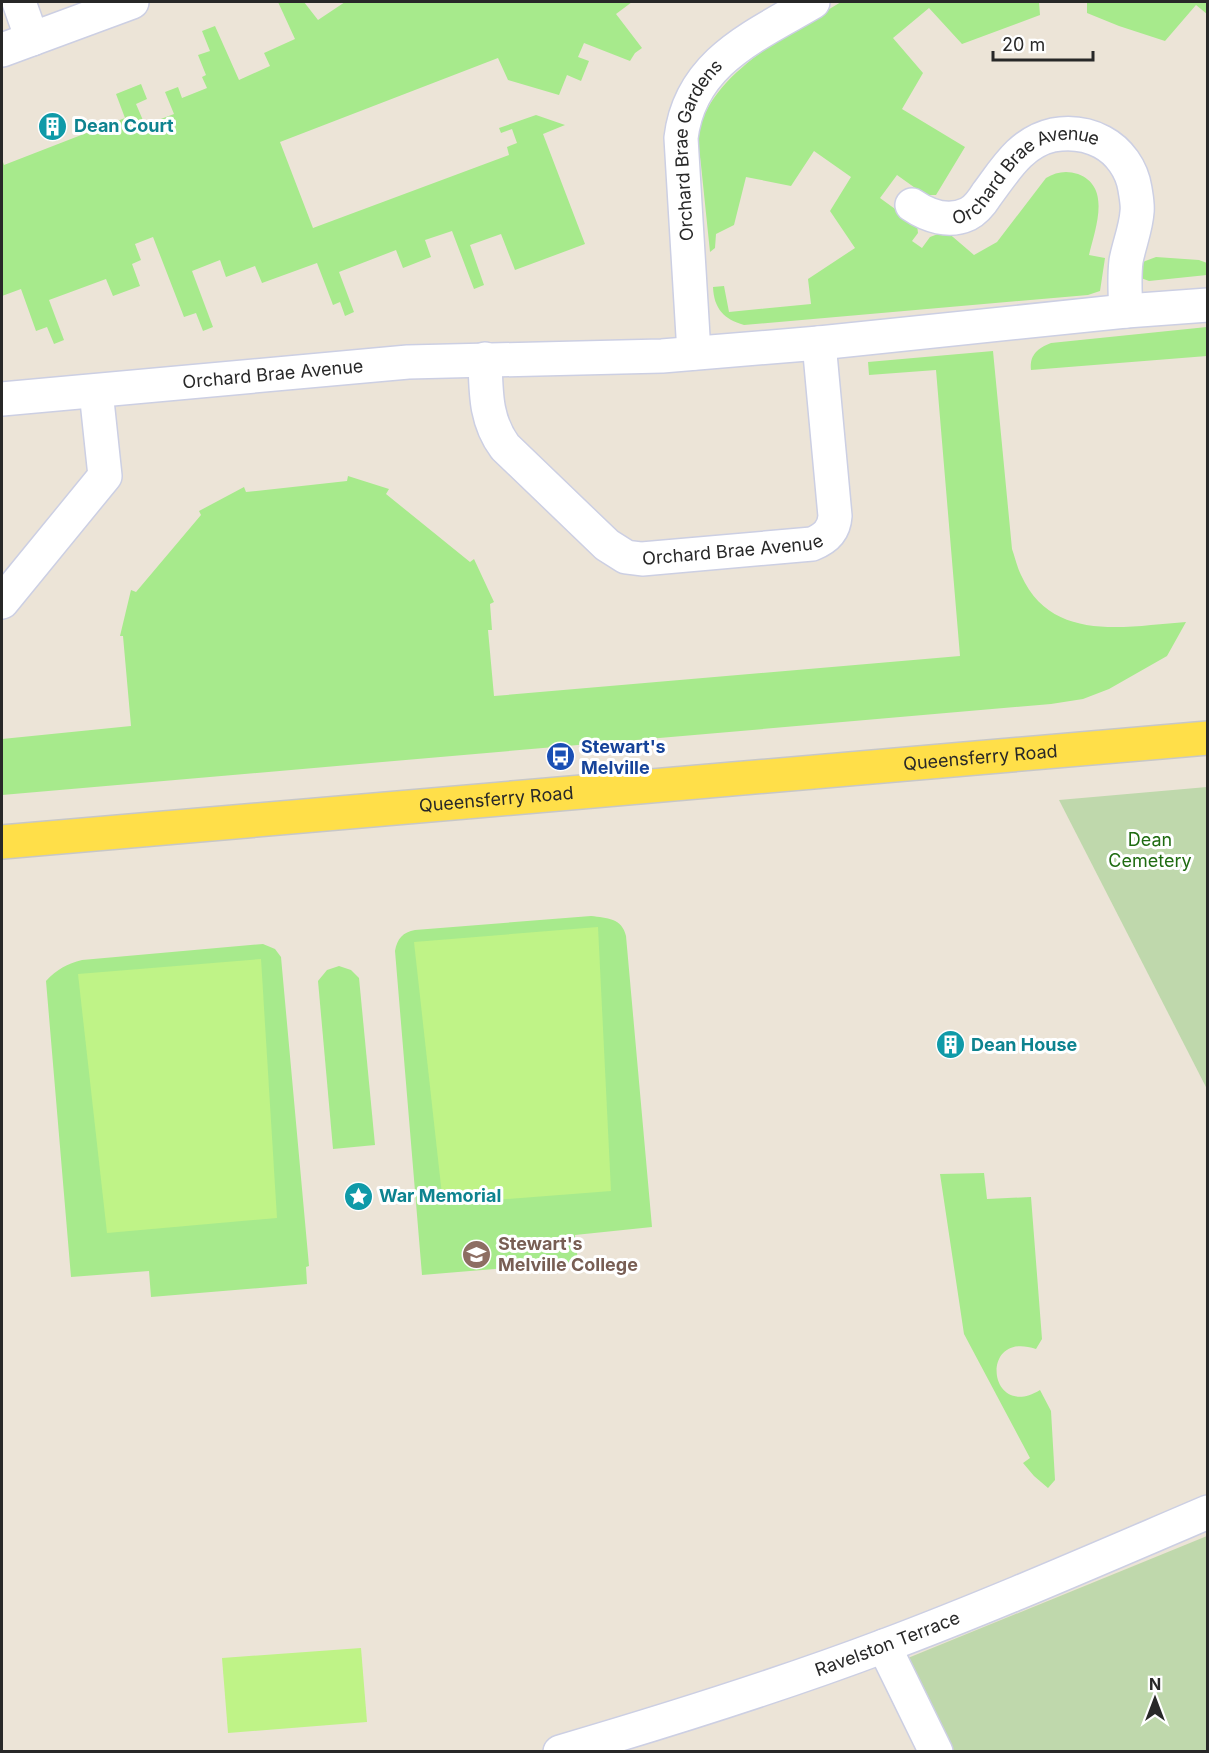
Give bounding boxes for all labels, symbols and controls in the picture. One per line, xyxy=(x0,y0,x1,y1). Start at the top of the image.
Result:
scale bar xyxy=(993,24,1094,62)
text: 20 m xyxy=(1002,34,1045,55)
street label: Orchard Brae Gardens xyxy=(670,55,726,242)
building icon: Dean Court xyxy=(37,110,69,142)
place label: Dean Court xyxy=(74,115,174,136)
street label: Orchard Brae Avenue xyxy=(950,123,1103,228)
street label: Orchard Brae Avenue xyxy=(182,355,364,393)
street label: Orchard Brae Avenue xyxy=(641,529,827,569)
place label: Stewart's Melville xyxy=(581,736,666,778)
street label: Queensferry Road xyxy=(902,740,1058,774)
bus stop icon: Stewart's Melville xyxy=(544,741,576,773)
street label: Queensferry Road xyxy=(418,782,574,816)
park label: Dean Cemetery xyxy=(1108,829,1192,871)
building icon: Dean House xyxy=(934,1029,966,1061)
place label: Dean House xyxy=(971,1034,1078,1055)
place icon: War Memorial xyxy=(342,1180,374,1212)
place label: War Memorial xyxy=(379,1185,501,1206)
place label: Stewart's Melville College xyxy=(498,1233,638,1275)
school or university icon: Stewart's Melville College xyxy=(461,1238,493,1270)
street label: Ravelston Terrace xyxy=(812,1607,963,1680)
north arrow xyxy=(1125,1669,1185,1729)
text: N xyxy=(1149,1674,1161,1694)

